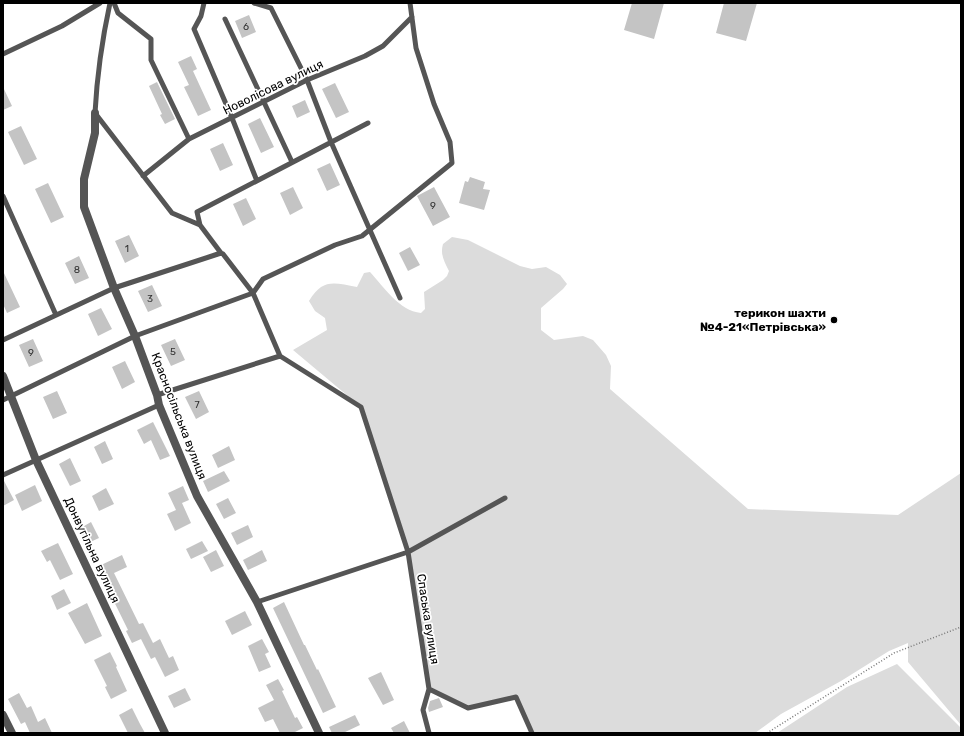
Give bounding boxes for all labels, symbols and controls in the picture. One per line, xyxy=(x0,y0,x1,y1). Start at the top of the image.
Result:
house number: 6 xyxy=(243,21,249,33)
street label: Новолісова вулиця xyxy=(221,57,325,117)
house number: 9 xyxy=(430,200,436,212)
house number: 1 xyxy=(125,243,129,255)
house number: 8 xyxy=(74,264,80,276)
house number: 3 xyxy=(147,293,153,305)
place label: терикон шахти №4-21«Петрівська» xyxy=(700,306,827,334)
marker: терикон шахти №4-21«Петрівська» xyxy=(829,315,839,325)
house number: 5 xyxy=(170,346,176,358)
house number: 9 xyxy=(28,347,34,359)
street label: Красносільська вулиця xyxy=(148,351,210,481)
house number: 7 xyxy=(194,399,200,411)
street label: Донвугільна вулиця xyxy=(61,495,123,605)
street label: Спаська вулиця xyxy=(414,573,442,665)

